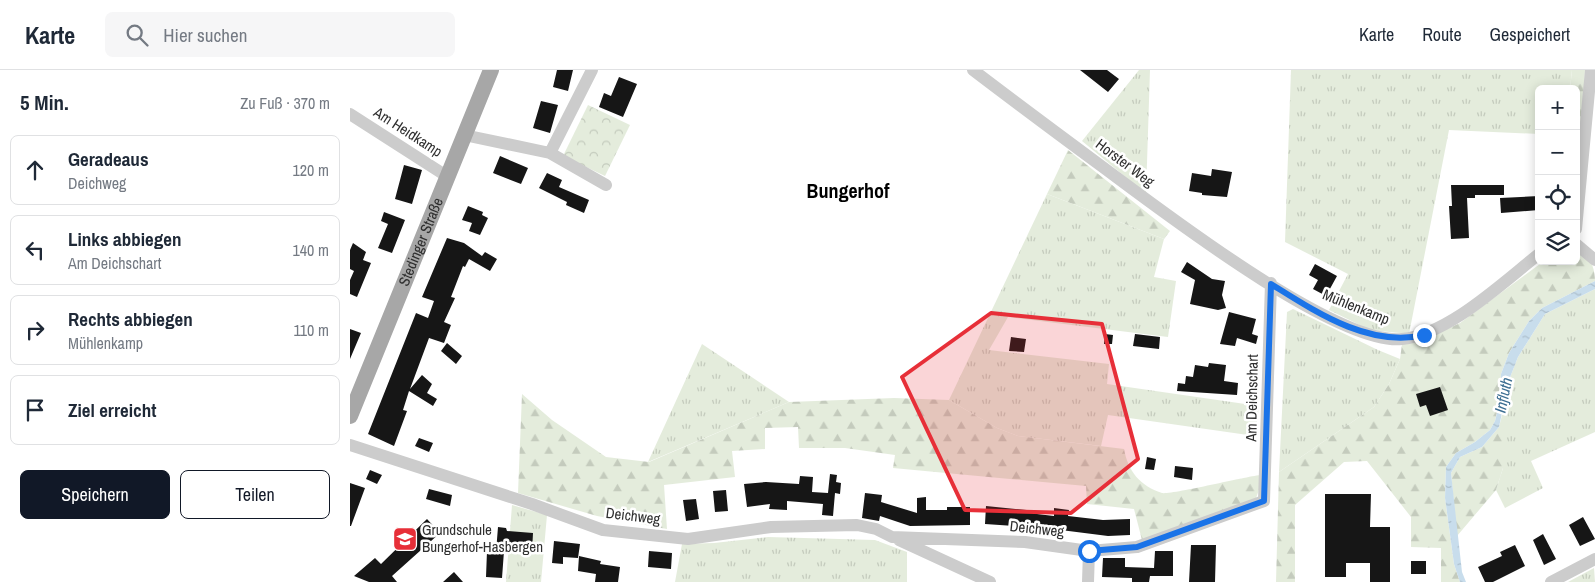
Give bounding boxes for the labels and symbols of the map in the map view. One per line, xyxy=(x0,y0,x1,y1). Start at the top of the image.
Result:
street label: Am Heidkamp xyxy=(369,101,447,162)
street label: Horster Weg xyxy=(1091,134,1159,192)
district label: Bungerhof xyxy=(807,177,890,204)
street label: Stedinger Straße xyxy=(393,194,448,289)
street label: Mühlenkamp xyxy=(1320,284,1393,330)
route end xyxy=(1413,324,1436,347)
street label: Am Deichschart xyxy=(1240,353,1263,443)
water label: Influth xyxy=(1489,375,1517,415)
street label: Deichweg xyxy=(605,502,662,529)
street label: Deichweg xyxy=(1009,515,1065,542)
place label: Grundschule Bungerhof-Hasbergen xyxy=(422,519,543,557)
school or university icon: Grundschule Bungerhof-Hasbergen xyxy=(392,526,418,552)
route start xyxy=(1078,540,1101,563)

